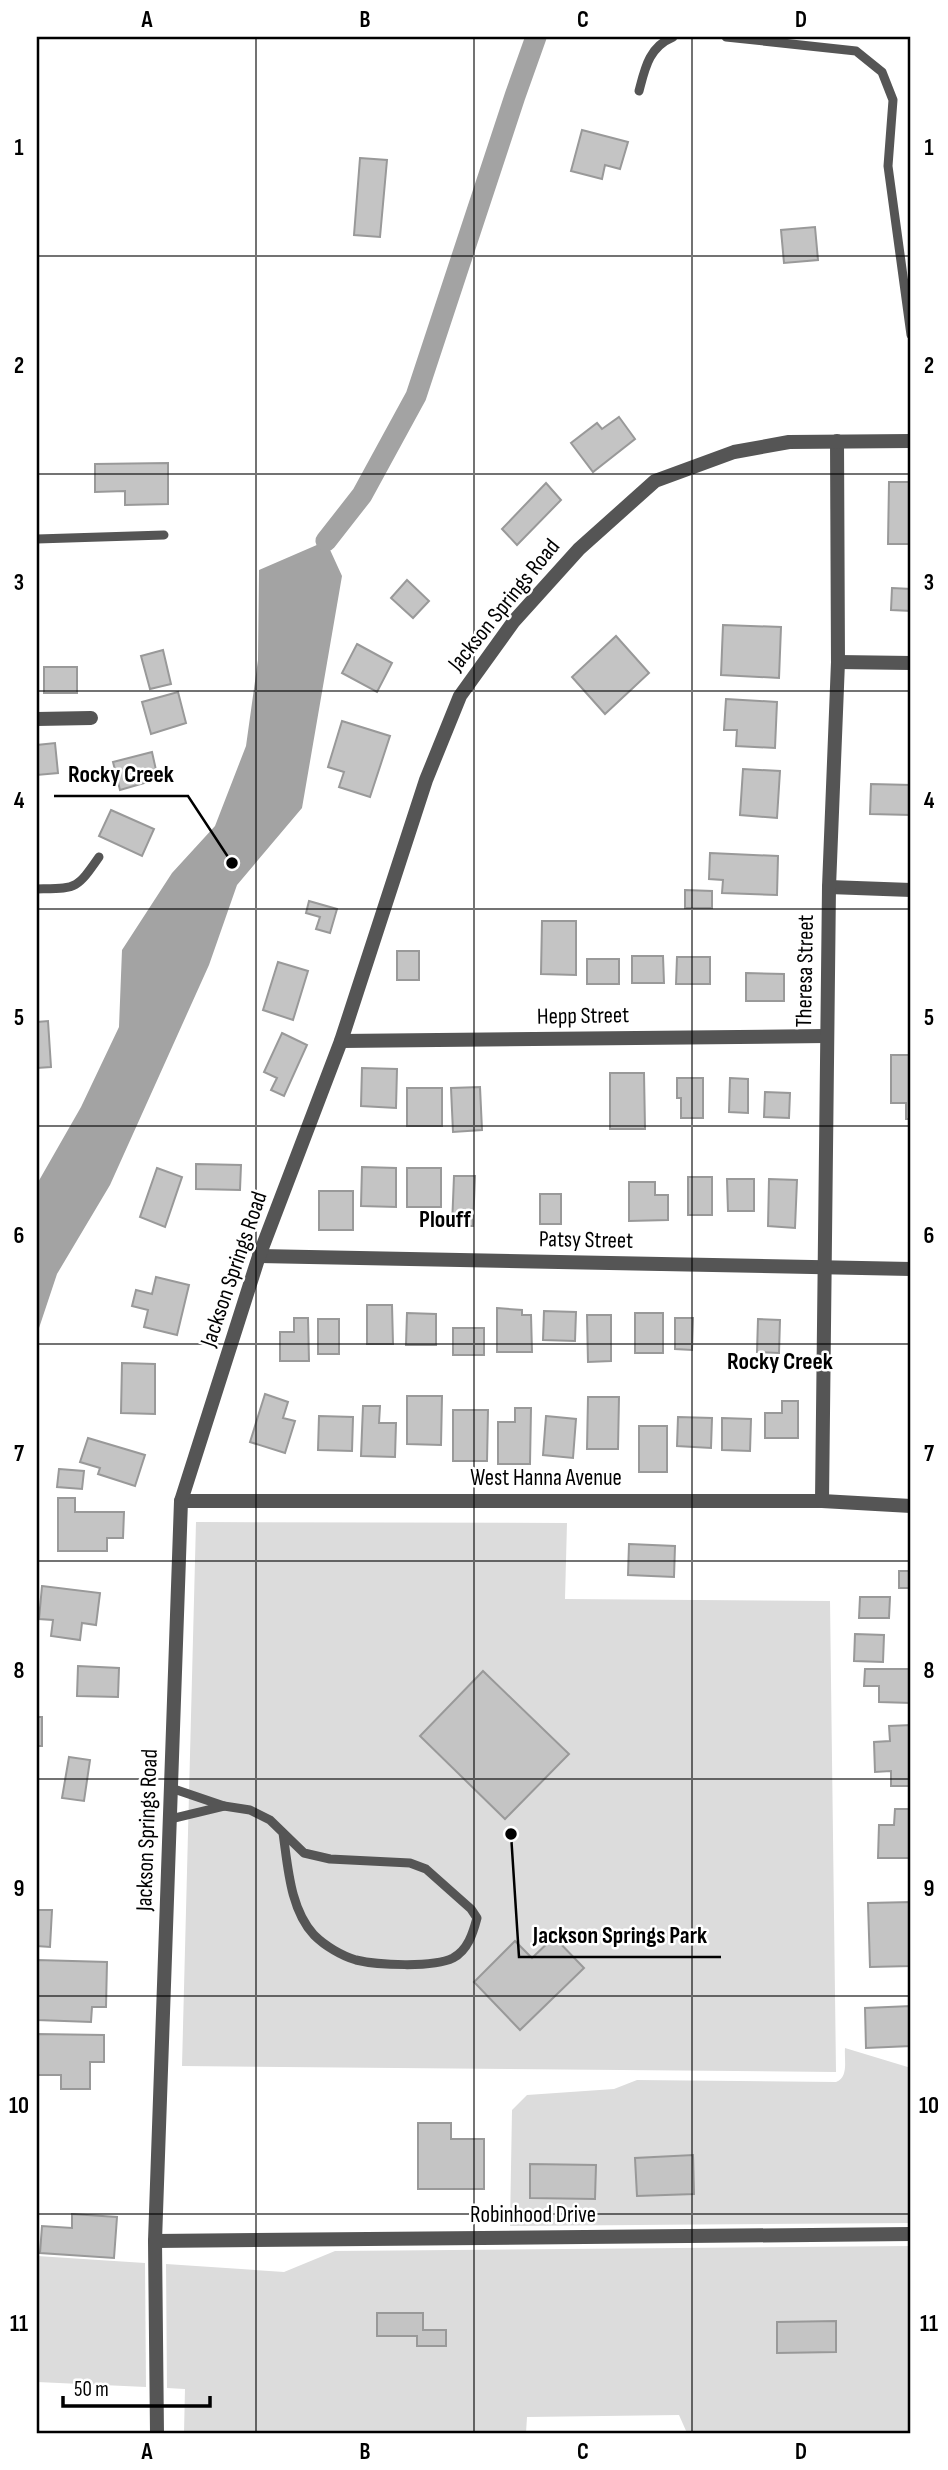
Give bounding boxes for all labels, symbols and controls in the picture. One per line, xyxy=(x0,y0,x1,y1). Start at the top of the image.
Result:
text: A xyxy=(141,6,154,34)
text: B xyxy=(360,6,371,34)
text: C xyxy=(577,6,589,34)
text: D xyxy=(795,6,807,34)
text: 1 xyxy=(14,134,24,162)
text: 1 xyxy=(924,134,934,162)
text: 2 xyxy=(14,352,24,380)
text: 2 xyxy=(924,352,934,380)
street label: Jackson Springs Road xyxy=(442,533,566,678)
text: 3 xyxy=(14,569,24,597)
text: 3 xyxy=(924,569,934,597)
callout: Rocky Creek xyxy=(54,751,188,796)
text: Rocky Creek xyxy=(68,760,174,789)
text: 4 xyxy=(14,787,25,815)
text: 4 xyxy=(924,787,935,815)
street label: Theresa Street xyxy=(790,914,820,1028)
street label: Hepp Street xyxy=(537,1001,629,1031)
text: 5 xyxy=(14,1004,24,1032)
text: 5 xyxy=(924,1004,934,1032)
street label: Jackson Springs Road xyxy=(194,1188,274,1351)
district label: Plouff xyxy=(419,1205,472,1234)
text: 6 xyxy=(14,1222,24,1250)
text: 6 xyxy=(924,1222,934,1250)
street label: Patsy Street xyxy=(539,1225,633,1255)
district label: Rocky Creek xyxy=(727,1347,833,1376)
text: 7 xyxy=(14,1440,24,1468)
text: 7 xyxy=(924,1440,934,1468)
street label: West Hanna Avenue xyxy=(470,1464,622,1492)
text: 8 xyxy=(14,1657,25,1685)
text: 8 xyxy=(924,1657,935,1685)
street label: Jackson Springs Road xyxy=(130,1749,164,1912)
text: 9 xyxy=(14,1875,24,1903)
text: 9 xyxy=(924,1875,934,1903)
callout: Jackson Springs Park xyxy=(519,1912,721,1957)
text: Jackson Springs Park xyxy=(532,1921,707,1950)
text: 10 xyxy=(9,2092,29,2120)
text: 10 xyxy=(919,2092,939,2120)
street label: Robinhood Drive xyxy=(470,2201,596,2229)
text: 11 xyxy=(10,2310,28,2338)
text: 11 xyxy=(920,2310,938,2338)
scale bar xyxy=(63,2365,210,2409)
text: 50 m xyxy=(74,2377,109,2402)
text: A xyxy=(141,2438,154,2466)
text: B xyxy=(360,2438,371,2466)
text: C xyxy=(577,2438,589,2466)
text: D xyxy=(795,2438,807,2466)

